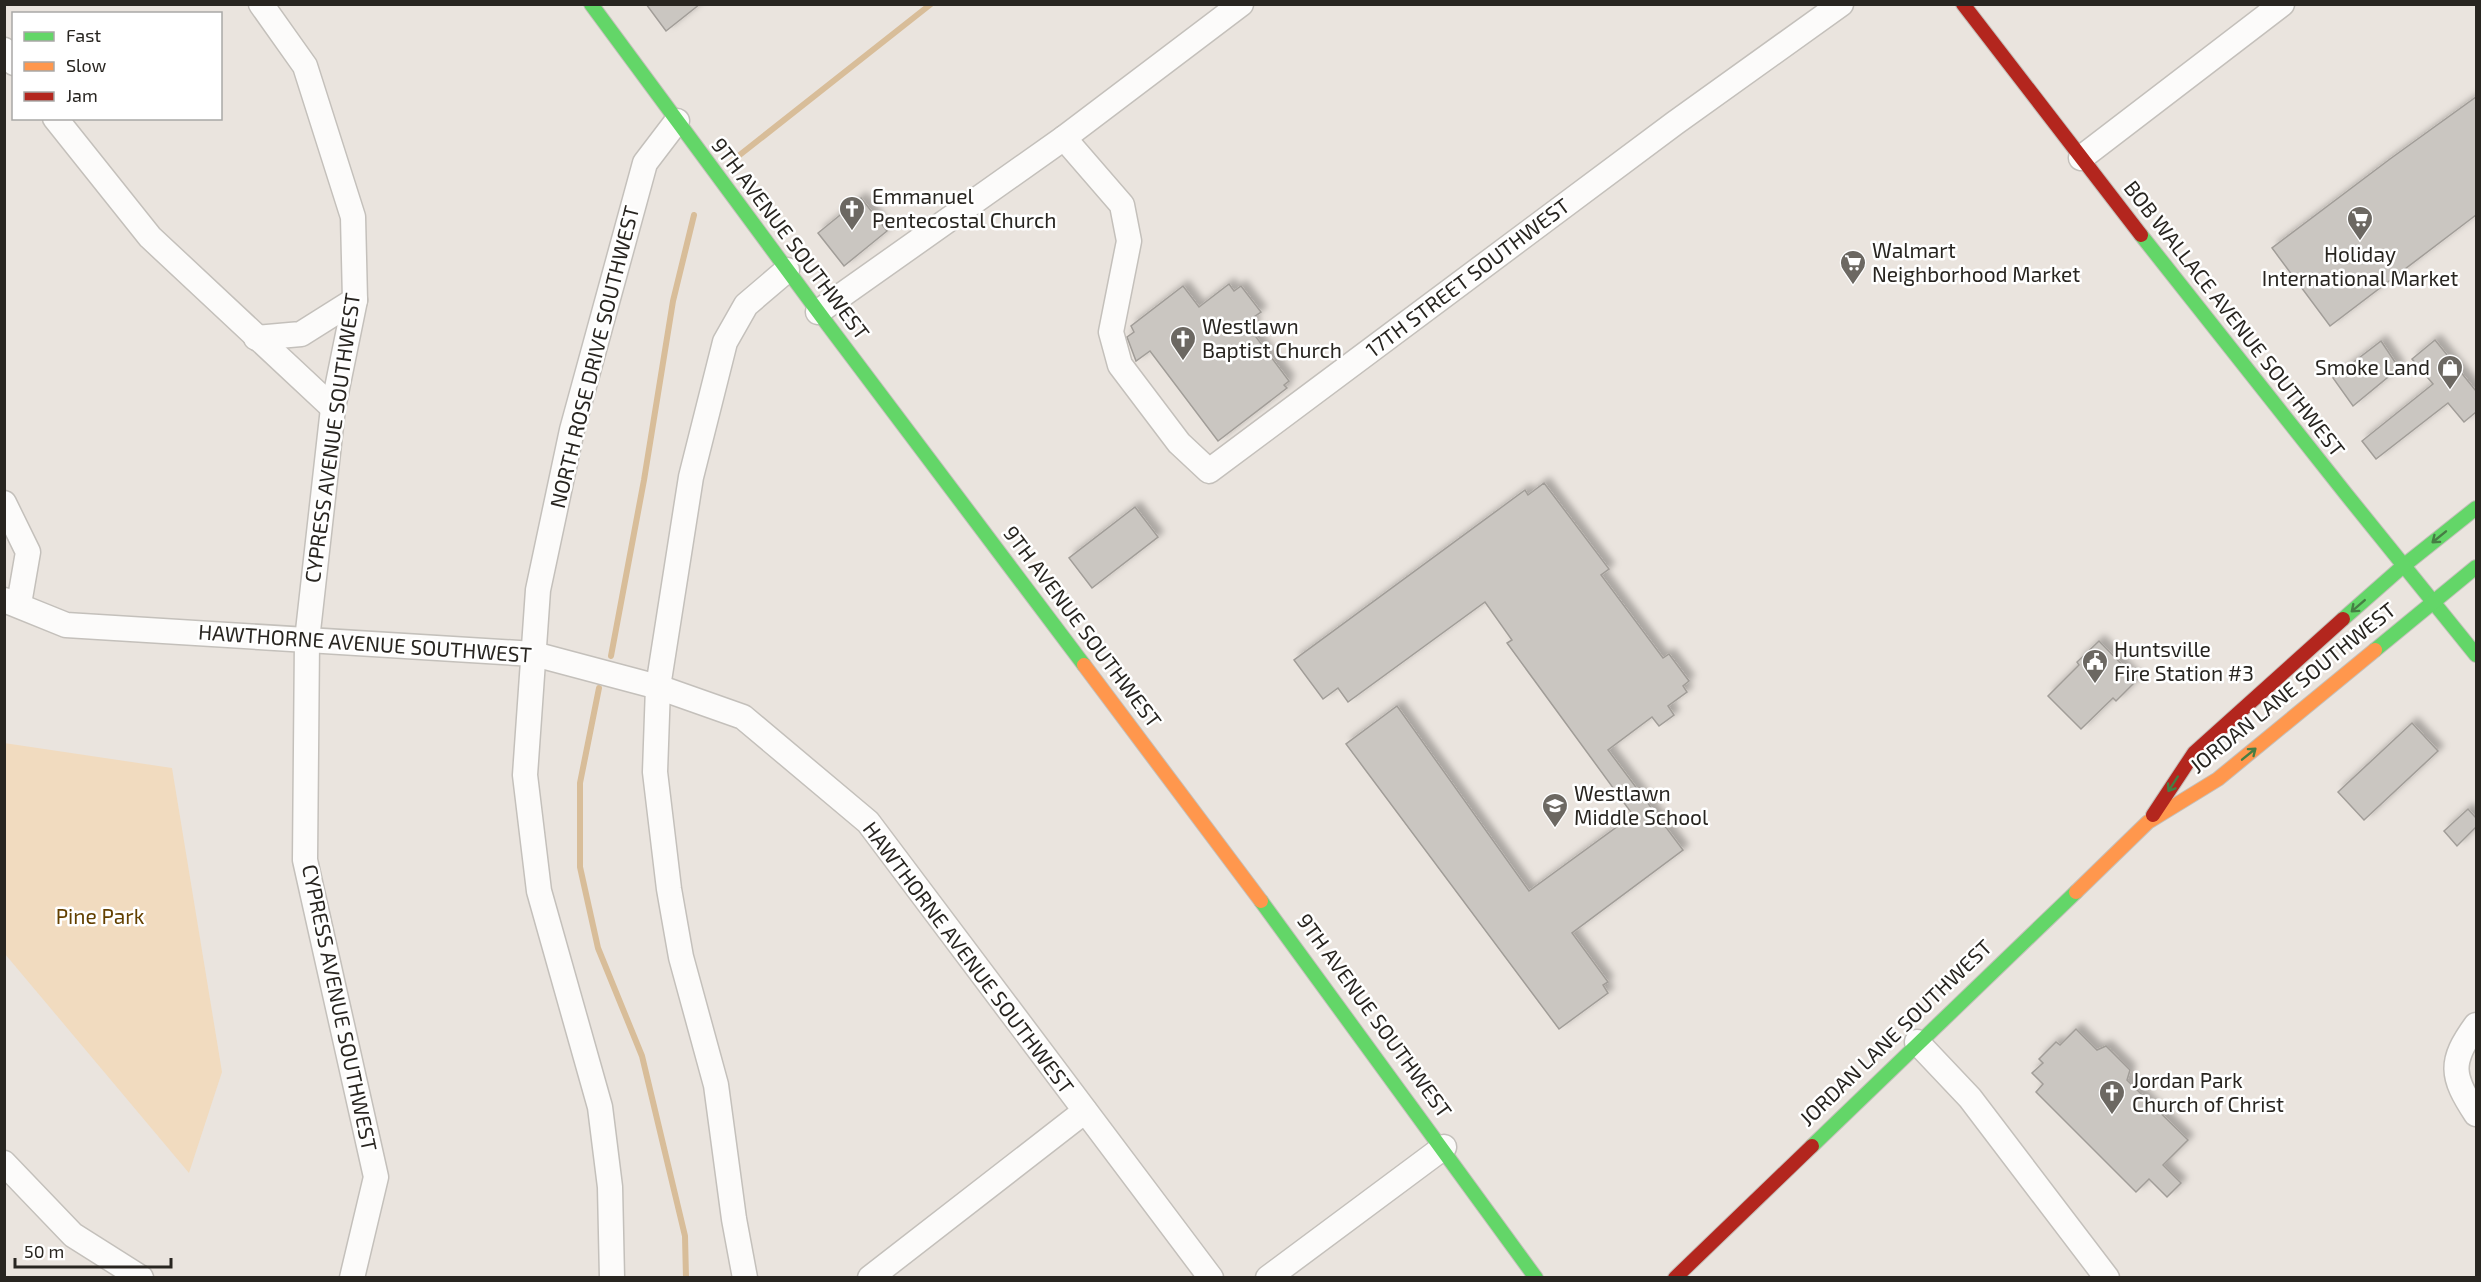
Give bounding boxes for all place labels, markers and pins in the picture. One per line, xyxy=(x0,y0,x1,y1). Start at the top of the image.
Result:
place label: Emmanuel Pentecostal Church xyxy=(872,183,1056,232)
church icon: Emmanuel Pentecostal Church xyxy=(837,194,867,232)
supermarket icon: Holiday International Market xyxy=(2345,204,2375,242)
place label: Walmart Neighborhood Market xyxy=(1872,237,2080,286)
place label: Holiday International Market xyxy=(2262,241,2458,290)
supermarket icon: Walmart Neighborhood Market xyxy=(1838,248,1868,286)
place label: Westlawn Baptist Church xyxy=(1202,313,1342,362)
church icon: Westlawn Baptist Church xyxy=(1168,324,1198,362)
shop icon: Smoke Land xyxy=(2435,353,2465,391)
place label: Smoke Land xyxy=(2315,354,2430,379)
place label: Huntsville Fire Station #3 xyxy=(2114,636,2254,685)
public building icon: Huntsville Fire Station #3 xyxy=(2080,647,2110,685)
place label: Westlawn Middle School xyxy=(1574,780,1709,829)
school or university icon: Westlawn Middle School xyxy=(1540,791,1570,829)
place label: Jordan Park Church of Christ xyxy=(2132,1067,2284,1116)
church icon: Jordan Park Church of Christ xyxy=(2097,1078,2127,1116)

